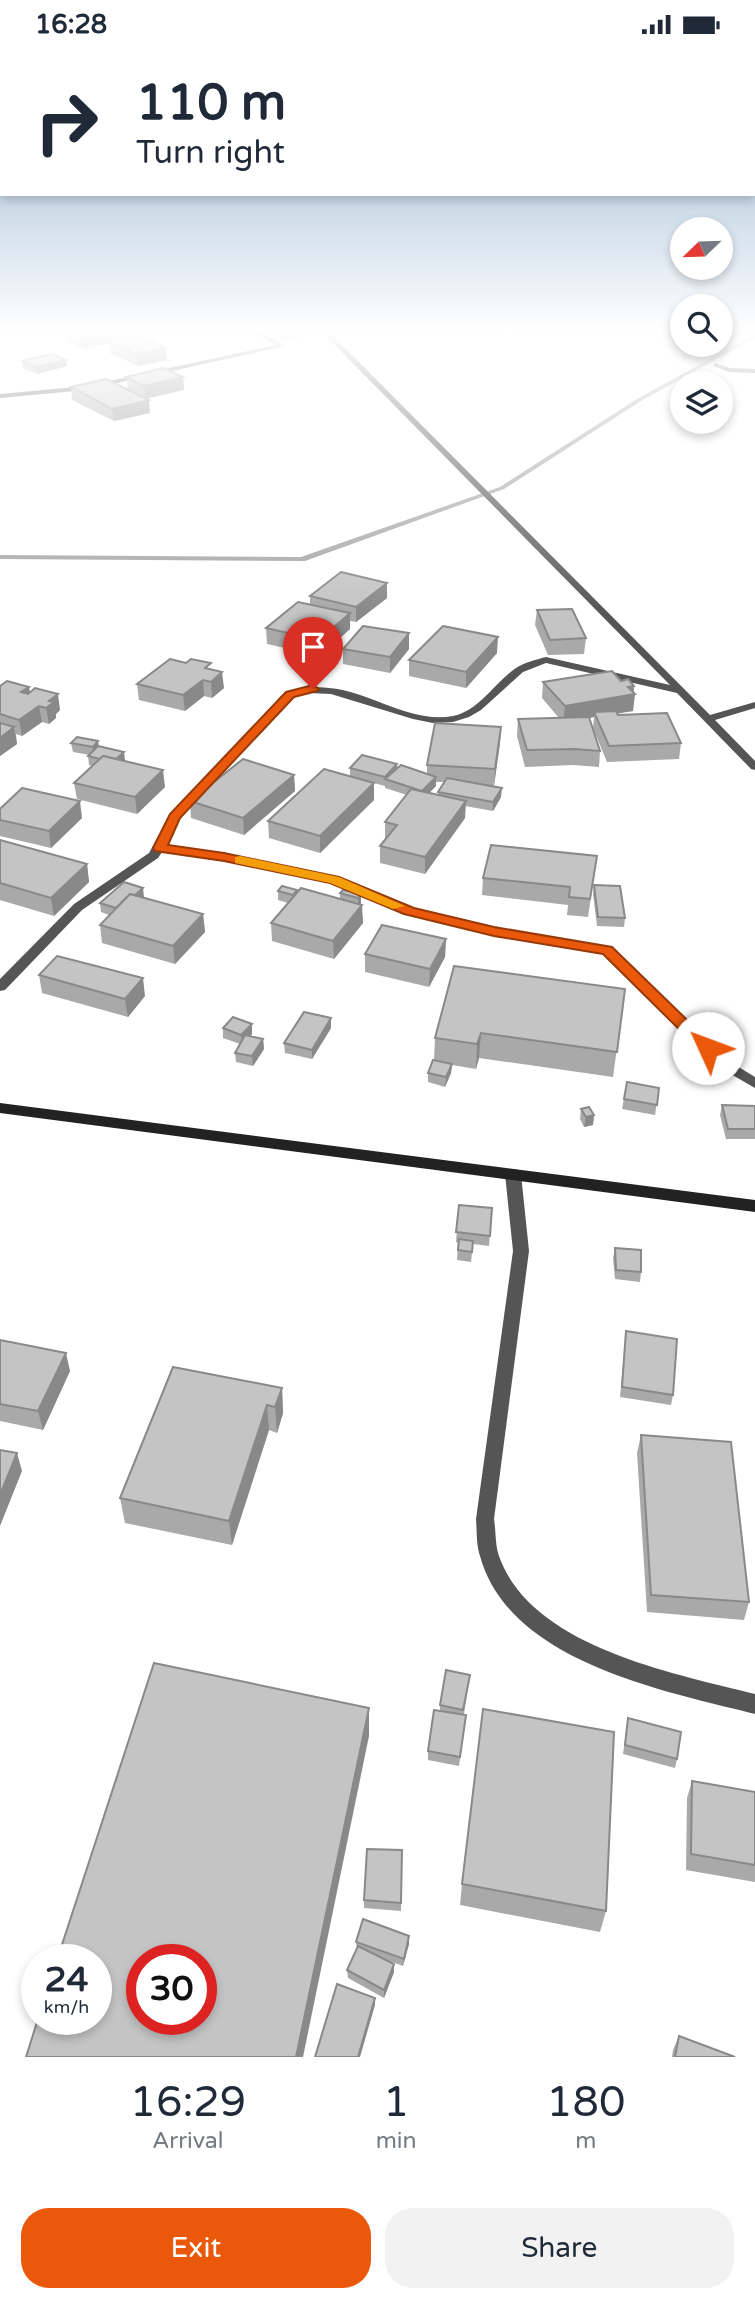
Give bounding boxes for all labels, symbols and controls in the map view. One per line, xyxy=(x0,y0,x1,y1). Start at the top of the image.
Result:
text: 16:28 xyxy=(35,9,107,40)
text: 110 m xyxy=(136,74,286,133)
icon: right xyxy=(21,77,112,168)
text: Turn right xyxy=(136,134,285,172)
north arrow xyxy=(670,217,733,280)
map controls xyxy=(670,217,733,434)
button: search xyxy=(670,294,733,357)
button: layers xyxy=(670,371,733,434)
pin xyxy=(283,617,343,689)
icon: arrive xyxy=(294,628,332,666)
position arrow xyxy=(671,1011,745,1085)
speed limit sign: 30 xyxy=(126,1944,217,2035)
text: 24 xyxy=(45,1959,88,2001)
text: km/h xyxy=(44,1996,89,2018)
text: 16:29 xyxy=(130,2077,246,2128)
text: 1 xyxy=(383,2077,409,2128)
text: 180 xyxy=(546,2077,625,2128)
text: Arrival xyxy=(152,2127,223,2155)
text: min xyxy=(376,2127,417,2155)
text: m xyxy=(575,2127,596,2155)
button: Exit xyxy=(21,2208,371,2288)
button: Share xyxy=(385,2208,734,2288)

